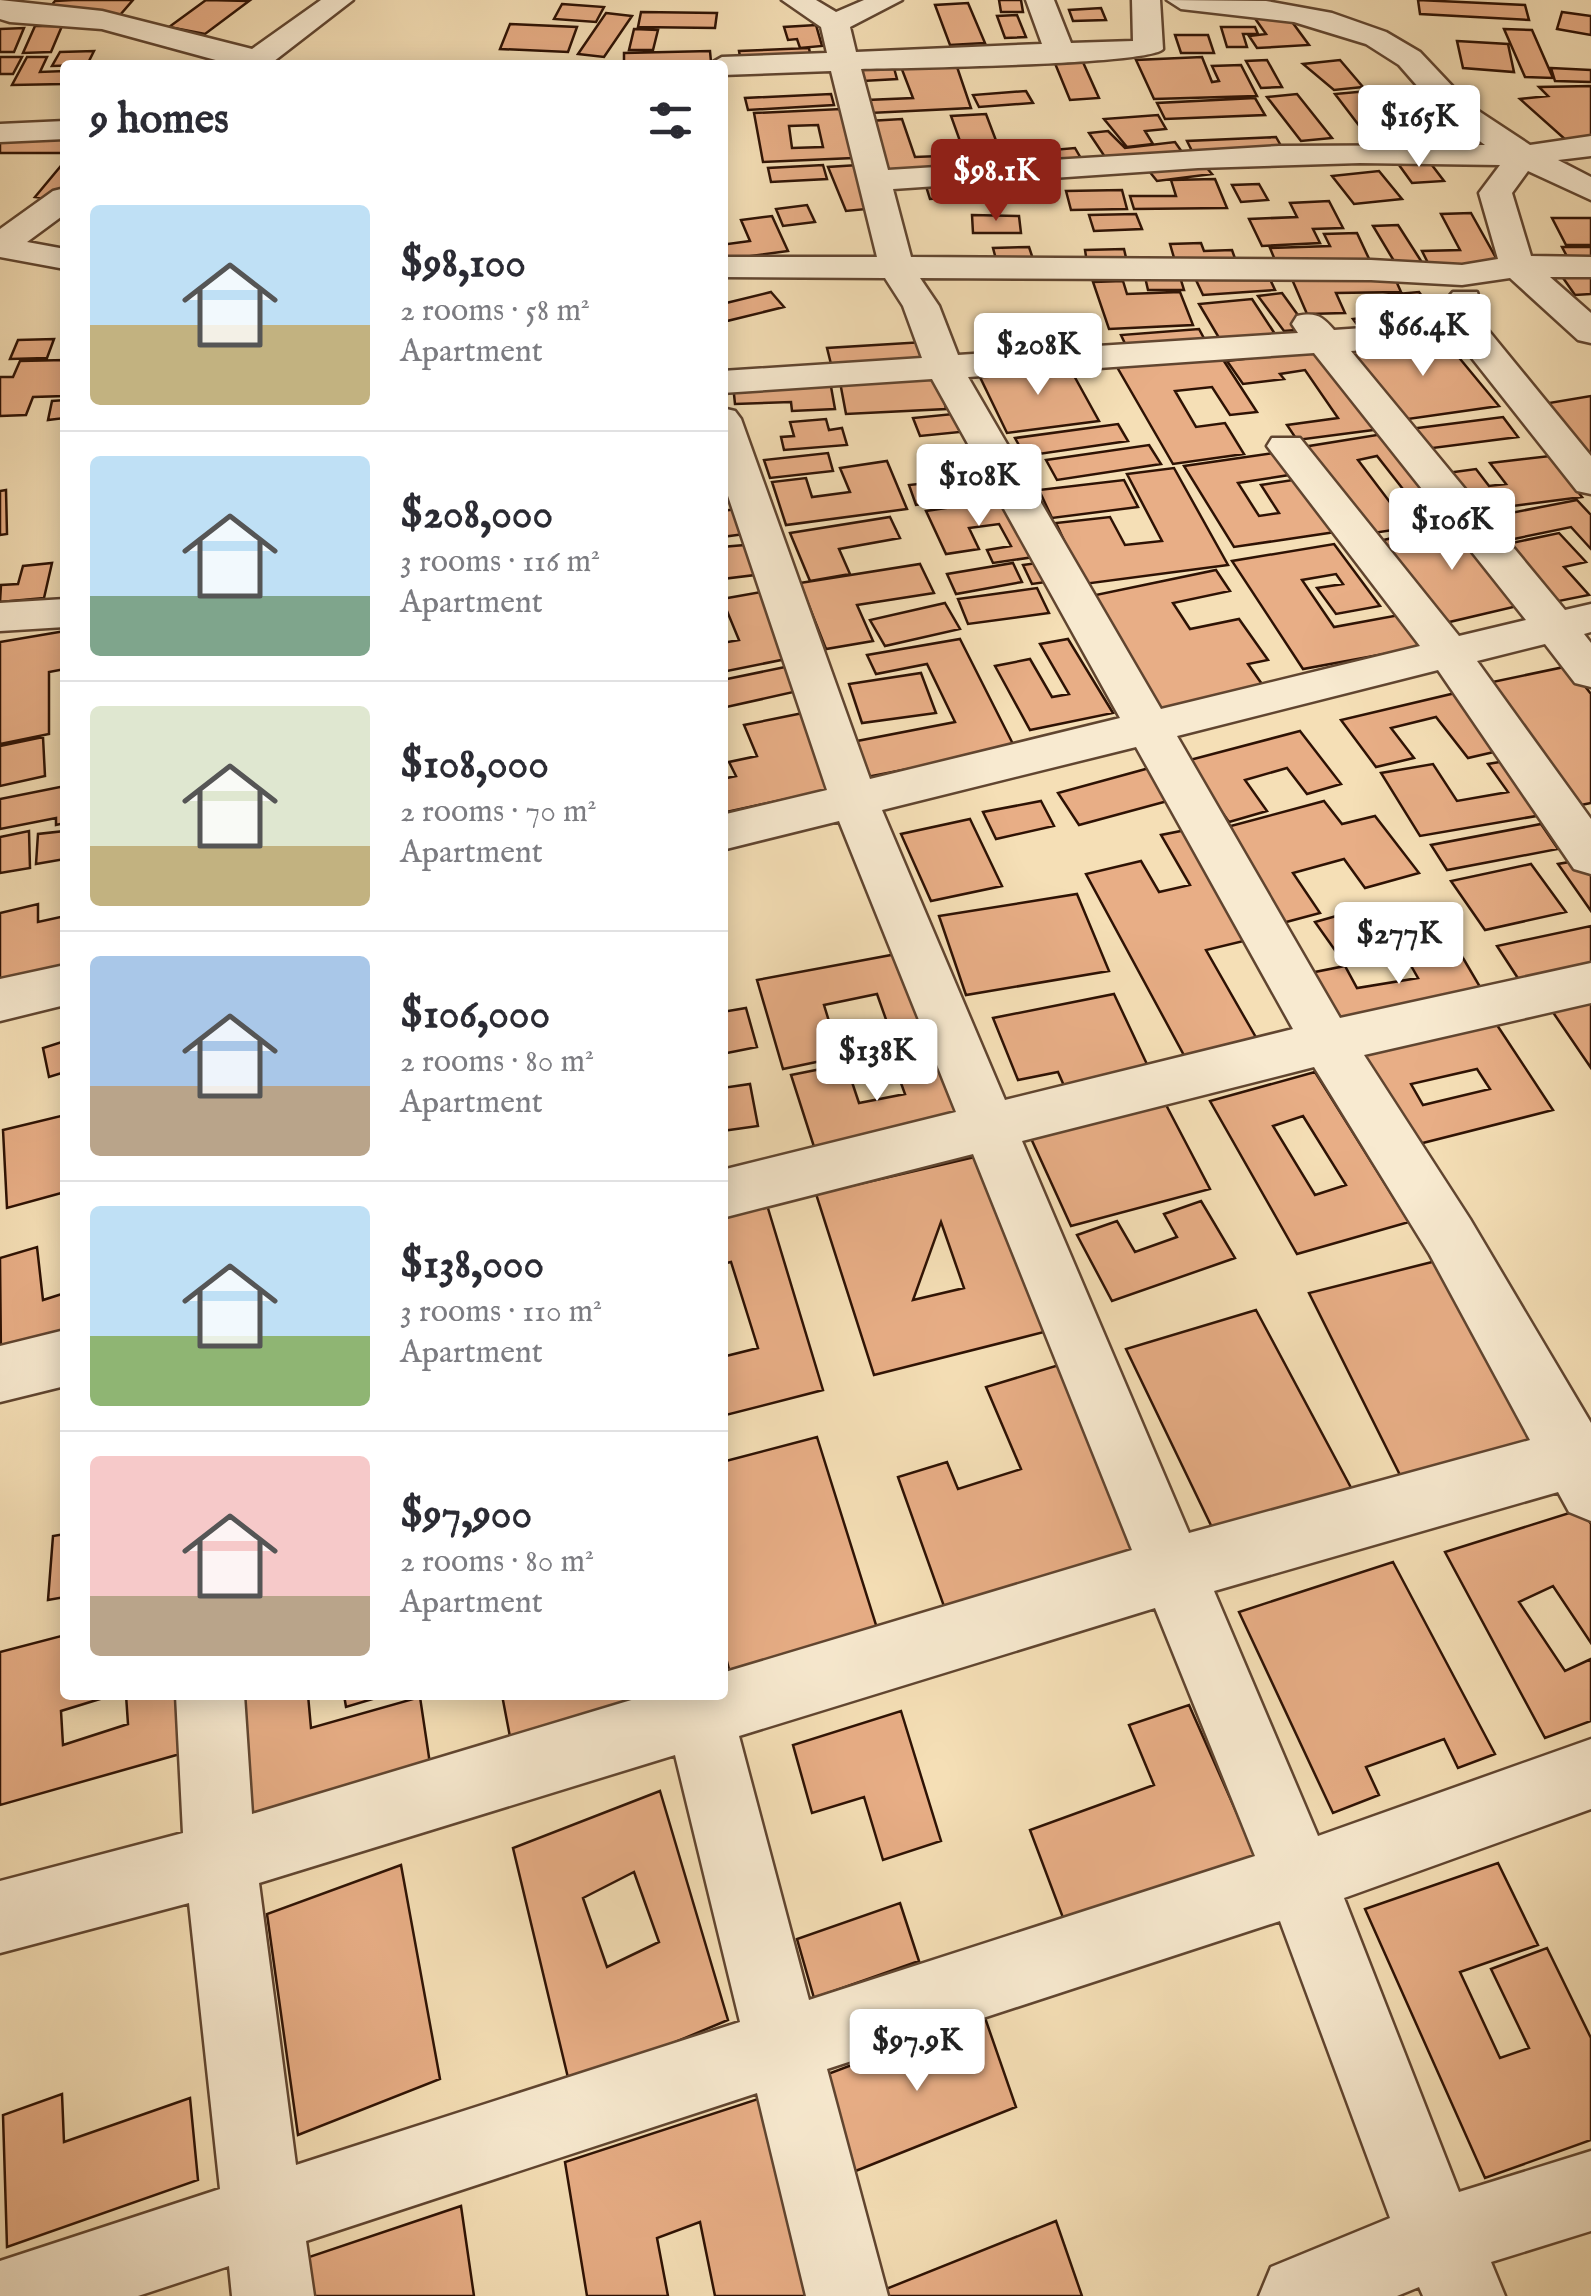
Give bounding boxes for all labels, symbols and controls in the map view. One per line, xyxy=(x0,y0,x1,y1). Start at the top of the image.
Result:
pin: $165K xyxy=(1349,85,1489,170)
icon: filters xyxy=(643,93,698,148)
text: 9 homes xyxy=(90,94,229,147)
text: $165K xyxy=(1380,97,1458,138)
pin: $98.1K xyxy=(915,139,1077,224)
text: $98.1K xyxy=(953,151,1039,192)
text: $98,100 xyxy=(400,238,526,291)
icon: home xyxy=(170,245,290,365)
text: 2 rooms · 58 m² xyxy=(400,291,590,332)
pin: $66.4K xyxy=(1342,294,1504,379)
text: $66.4K xyxy=(1378,306,1468,347)
pin: $208K xyxy=(968,313,1108,398)
text: $208K xyxy=(996,325,1080,366)
text: Apartment xyxy=(400,332,543,373)
pin: $108K xyxy=(909,444,1049,529)
text: $108K xyxy=(939,456,1019,497)
pin: $106K xyxy=(1382,488,1522,573)
text: $208,000 xyxy=(400,489,553,542)
icon: home xyxy=(170,496,290,616)
text: $106K xyxy=(1411,500,1493,541)
text: 3 rooms · 116 m² xyxy=(400,542,600,583)
text: Apartment xyxy=(400,583,543,624)
text: $108,000 xyxy=(400,739,549,792)
icon: home xyxy=(170,746,290,866)
text: 2 rooms · 70 m² xyxy=(400,792,597,833)
text: Apartment xyxy=(400,833,543,874)
pin: $277K xyxy=(1329,902,1469,987)
text: $277K xyxy=(1356,914,1442,955)
text: $106,000 xyxy=(400,989,550,1042)
icon: home xyxy=(170,996,290,1116)
pin: $138K xyxy=(807,1019,947,1104)
text: $138K xyxy=(838,1031,916,1072)
text: 2 rooms · 80 m² xyxy=(400,1042,594,1083)
text: Apartment xyxy=(400,1083,543,1124)
text: $138,000 xyxy=(400,1239,544,1292)
icon: home xyxy=(170,1246,290,1366)
text: 3 rooms · 110 m² xyxy=(400,1292,602,1333)
text: Apartment xyxy=(400,1333,543,1374)
text: $97,900 xyxy=(400,1489,532,1542)
icon: home xyxy=(170,1496,290,1616)
text: 2 rooms · 80 m² xyxy=(400,1542,594,1583)
text: Apartment xyxy=(400,1583,543,1624)
pin: $97.9K xyxy=(836,2009,998,2094)
text: $97.9K xyxy=(872,2021,962,2062)

